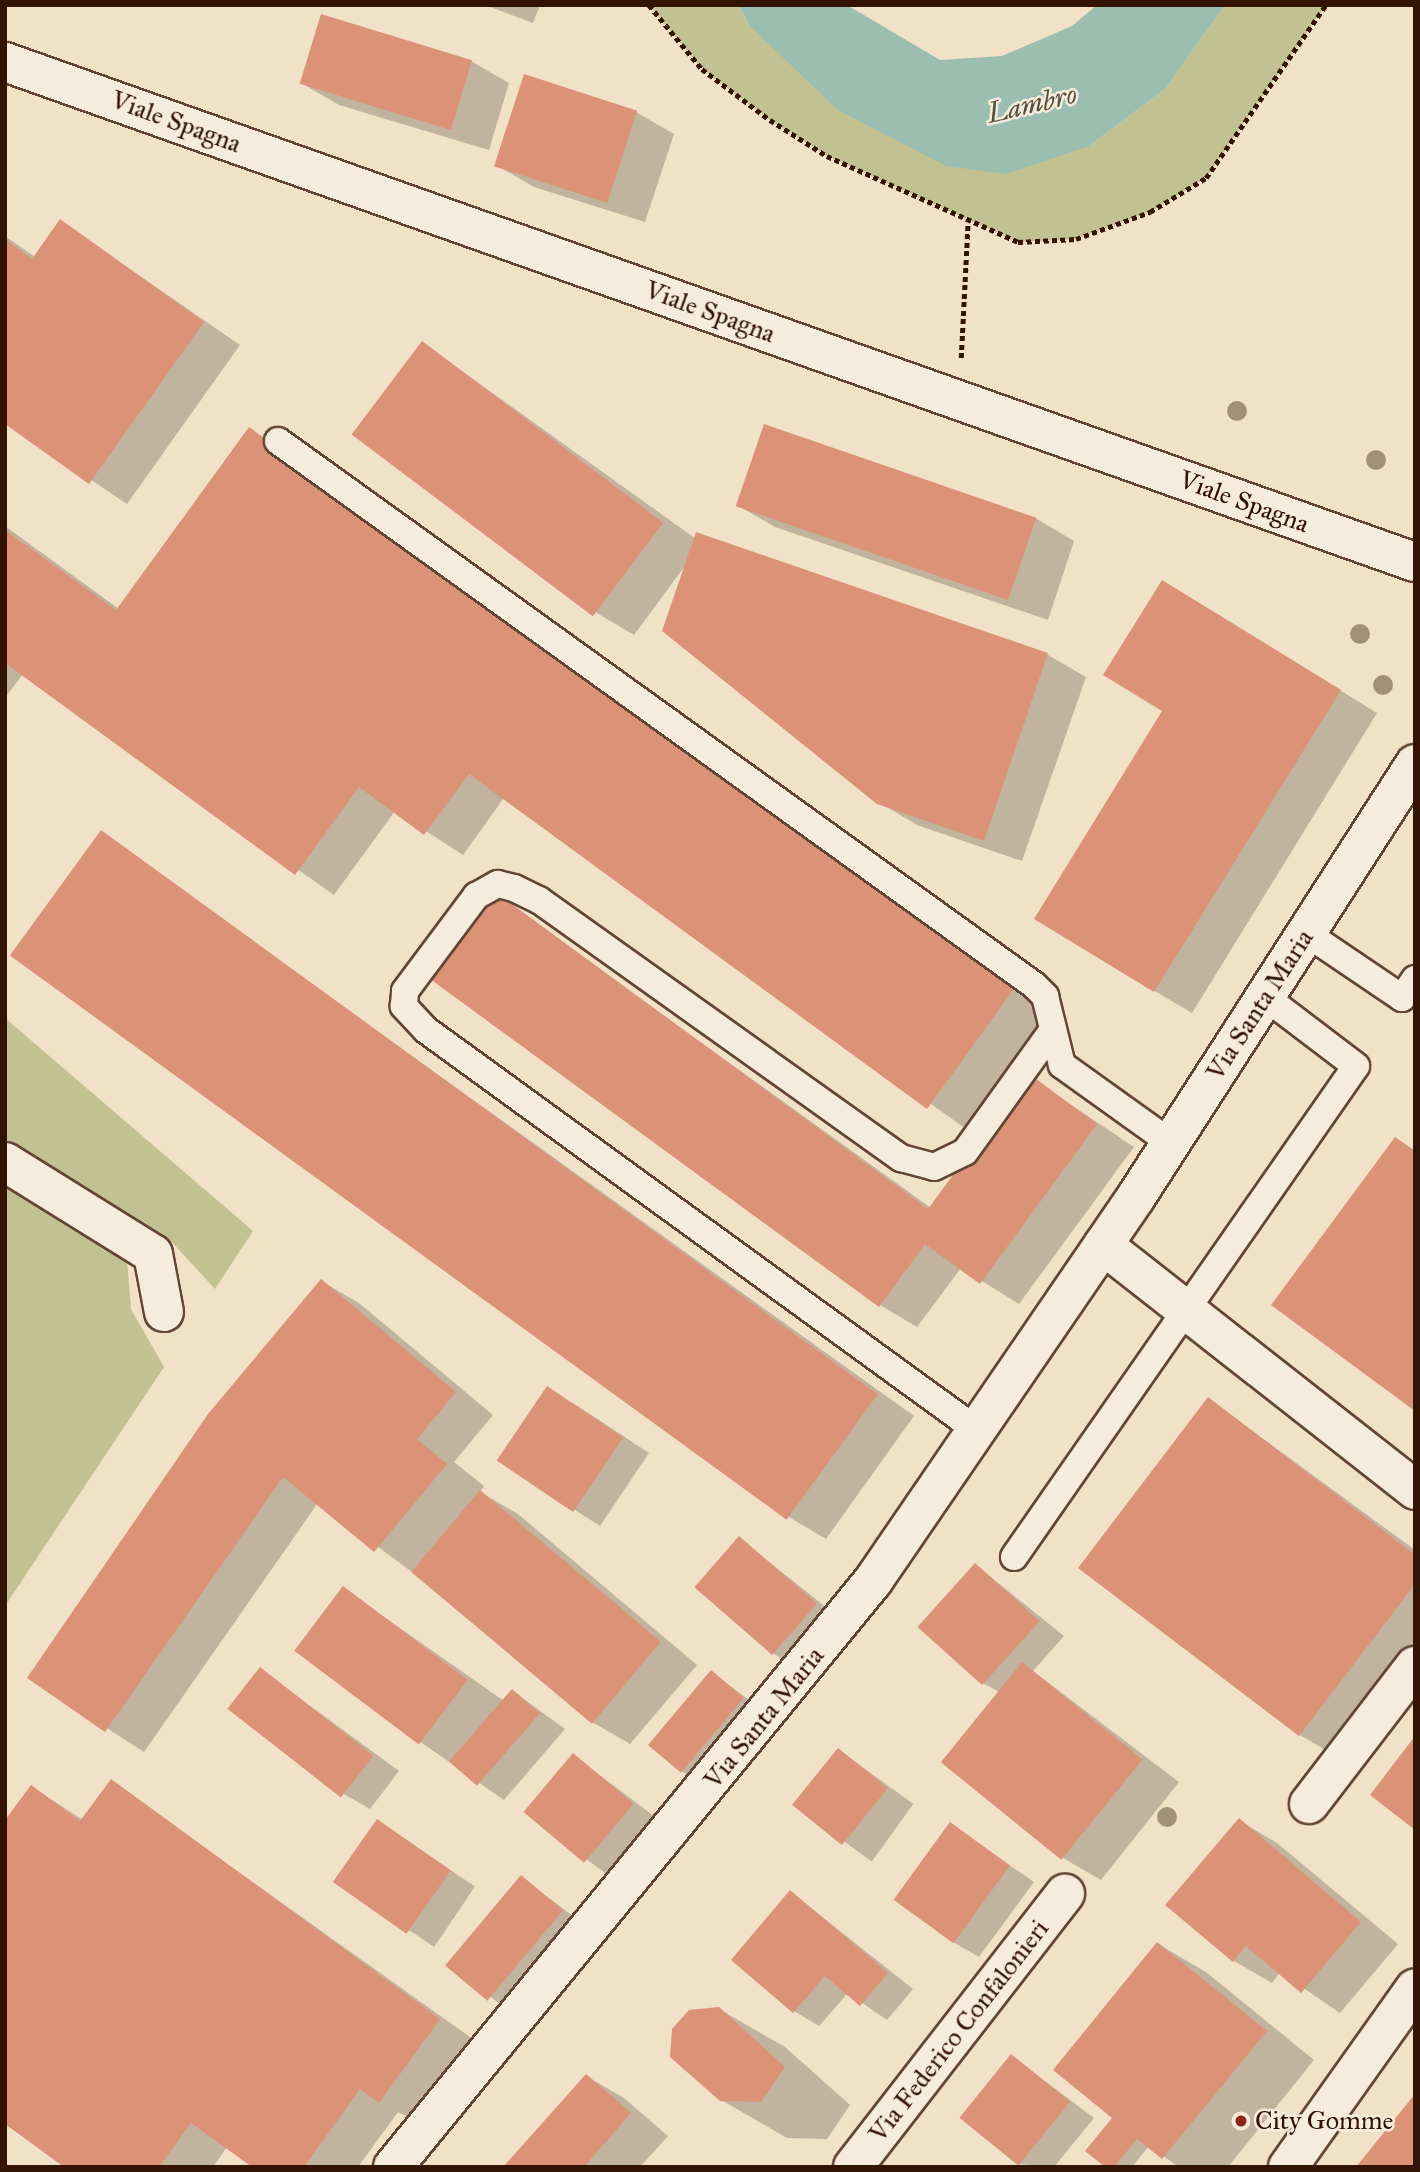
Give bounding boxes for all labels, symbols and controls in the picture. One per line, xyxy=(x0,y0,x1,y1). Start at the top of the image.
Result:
water label: Lambro xyxy=(984,77,1080,131)
street label: Viale Spagna xyxy=(107,84,245,160)
street label: Viale Spagna xyxy=(641,274,779,350)
street label: Viale Spagna xyxy=(1175,464,1313,540)
street label: Via Santa Maria xyxy=(1200,924,1320,1086)
street label: Via Santa Maria xyxy=(697,1641,831,1795)
street label: Via Federico Confalonieri xyxy=(863,1914,1055,2148)
place label: City Gomme xyxy=(1255,2105,1393,2137)
marker: City Gomme xyxy=(1233,2113,1249,2129)

